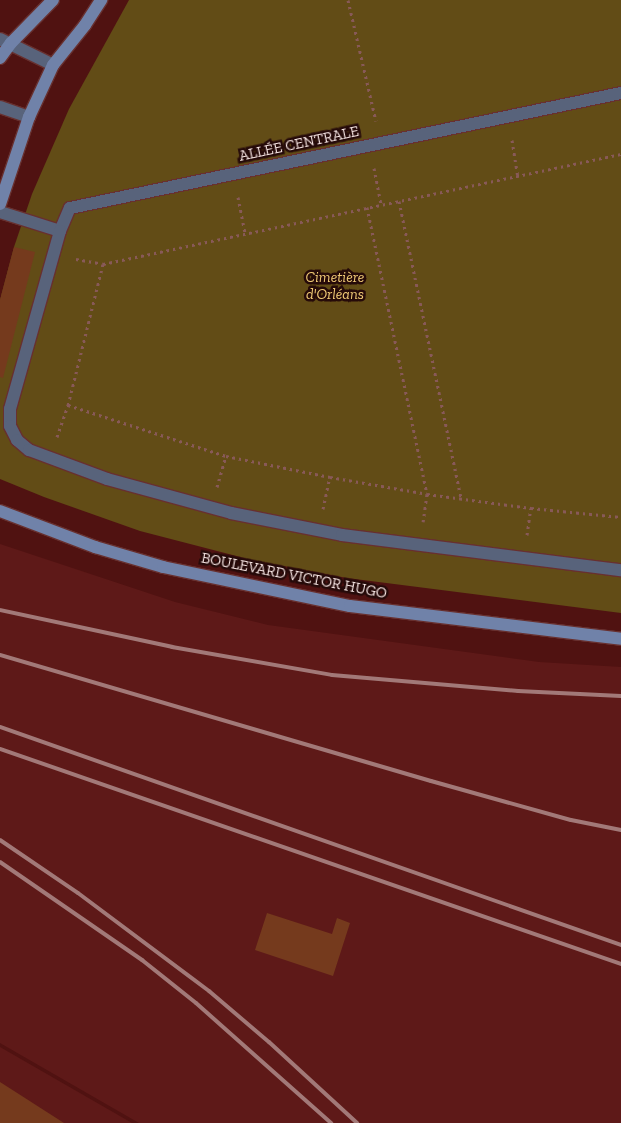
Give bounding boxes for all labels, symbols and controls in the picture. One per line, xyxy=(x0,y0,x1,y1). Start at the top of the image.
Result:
street label: ALLÉE CENTRALE xyxy=(237,123,361,165)
park label: Cimetière d'Orléans xyxy=(306,268,364,303)
street label: BOULEVARD VICTOR HUGO xyxy=(199,549,389,603)

